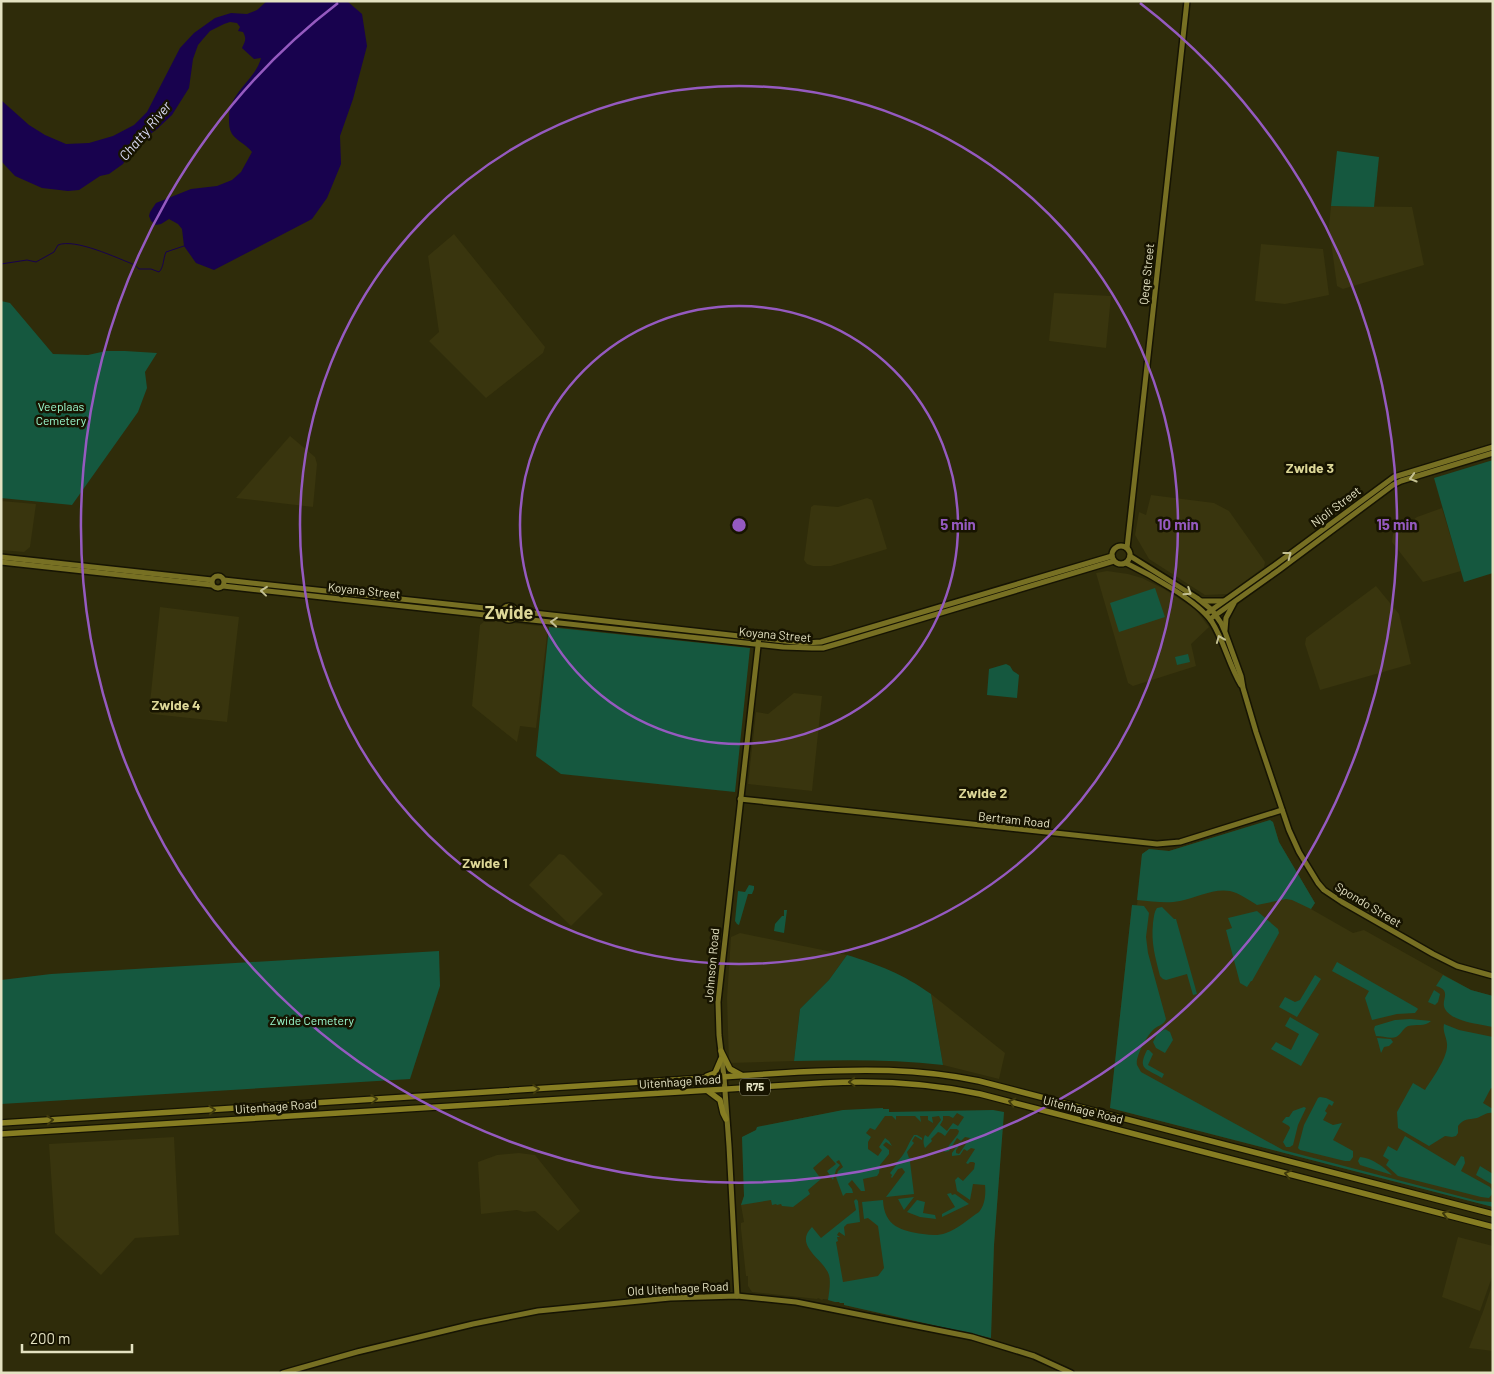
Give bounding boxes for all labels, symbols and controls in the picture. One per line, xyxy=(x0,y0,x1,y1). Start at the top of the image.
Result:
water label: Chatty River xyxy=(115,97,175,164)
street label: Qeqe Street xyxy=(1136,243,1156,305)
park label: Veeplaas Cemetery xyxy=(36,399,87,427)
district label: Zwide 3 xyxy=(1286,459,1334,476)
one-way arrow xyxy=(1408,472,1417,483)
street label: Njoli Street xyxy=(1308,483,1363,529)
text: 5 min xyxy=(940,515,976,533)
text: 10 min xyxy=(1157,515,1199,533)
text: 15 min xyxy=(1377,515,1417,533)
centre of rings xyxy=(730,516,748,534)
one-way arrow xyxy=(1282,552,1292,561)
street label: Koyana Street xyxy=(327,579,401,601)
one-way arrow xyxy=(1183,585,1192,595)
one-way arrow xyxy=(259,586,267,597)
district label: Zwide xyxy=(485,601,534,623)
one-way arrow xyxy=(550,617,558,628)
street label: Koyana Street xyxy=(738,624,812,644)
one-way arrow xyxy=(1216,635,1226,644)
district label: Zwide 4 xyxy=(151,696,201,713)
district label: Zwide 2 xyxy=(959,784,1007,801)
street label: Bertram Road xyxy=(977,808,1051,830)
district label: Zwide 1 xyxy=(462,854,508,871)
street label: Spondo Street xyxy=(1333,879,1404,929)
street label: Johnson Road xyxy=(701,927,721,1002)
park label: Zwide Cemetery xyxy=(270,1013,355,1027)
street label: Uitenhage Road xyxy=(638,1071,721,1091)
one-way arrow xyxy=(848,1076,856,1087)
road number: R75 xyxy=(740,1078,770,1096)
one-way arrow xyxy=(533,1084,541,1095)
street label: Uitenhage Road xyxy=(1042,1092,1125,1126)
one-way arrow xyxy=(371,1094,379,1105)
street label: Uitenhage Road xyxy=(234,1096,317,1116)
one-way arrow xyxy=(1008,1097,1017,1108)
one-way arrow xyxy=(208,1104,216,1115)
one-way arrow xyxy=(46,1114,54,1125)
one-way arrow xyxy=(1285,1169,1293,1179)
one-way arrow xyxy=(1441,1209,1450,1220)
street label: Old Uitenhage Road xyxy=(627,1278,729,1298)
scale bar xyxy=(22,1322,132,1354)
text: 200 m xyxy=(30,1329,70,1347)

